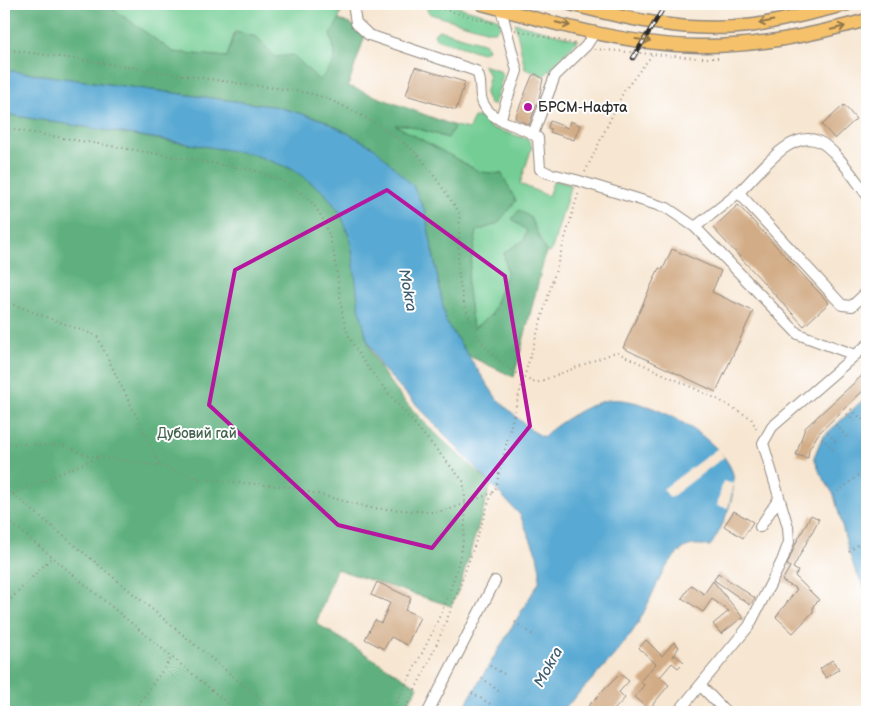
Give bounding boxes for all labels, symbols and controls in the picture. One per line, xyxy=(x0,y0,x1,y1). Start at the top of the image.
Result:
one-way arrow xyxy=(759,18,775,28)
one-way arrow xyxy=(555,20,571,30)
one-way arrow xyxy=(830,23,846,32)
one-way arrow xyxy=(634,36,650,46)
place label: БРСМ-Нафта xyxy=(538,99,628,116)
marker: БРСМ-Нафта xyxy=(522,101,534,113)
water label: Mokra xyxy=(394,267,421,313)
park label: Дубовий гай xyxy=(157,425,237,442)
water label: Mokra xyxy=(530,644,567,691)

